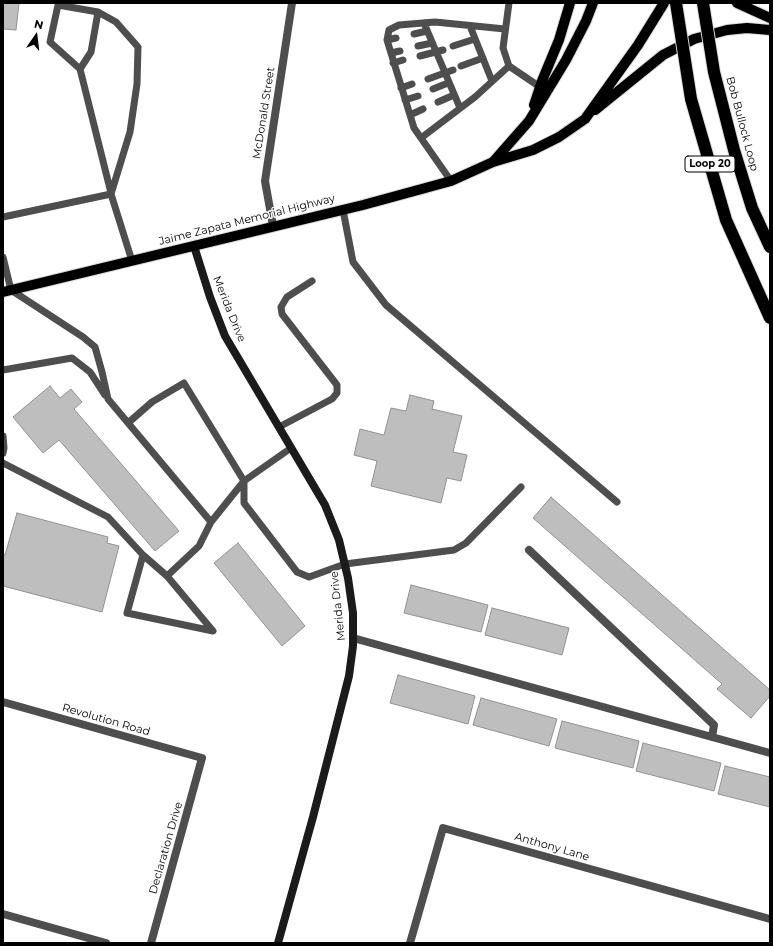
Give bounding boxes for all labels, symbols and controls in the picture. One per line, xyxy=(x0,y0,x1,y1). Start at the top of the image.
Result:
north arrow xyxy=(16,16,56,56)
text: N xyxy=(33,16,45,32)
street label: McDonald Street xyxy=(250,66,278,160)
street label: Bob Bullock Loop xyxy=(723,75,761,173)
road number: Loop 20 xyxy=(685,156,735,172)
street label: Jaime Zapata Memorial Highway xyxy=(158,192,336,248)
street label: Merida Drive xyxy=(210,274,248,344)
street label: Merida Drive xyxy=(328,570,348,642)
street label: Revolution Road xyxy=(60,701,152,739)
street label: Declaration Drive xyxy=(147,800,185,896)
street label: Anthony Lane xyxy=(513,830,591,864)

